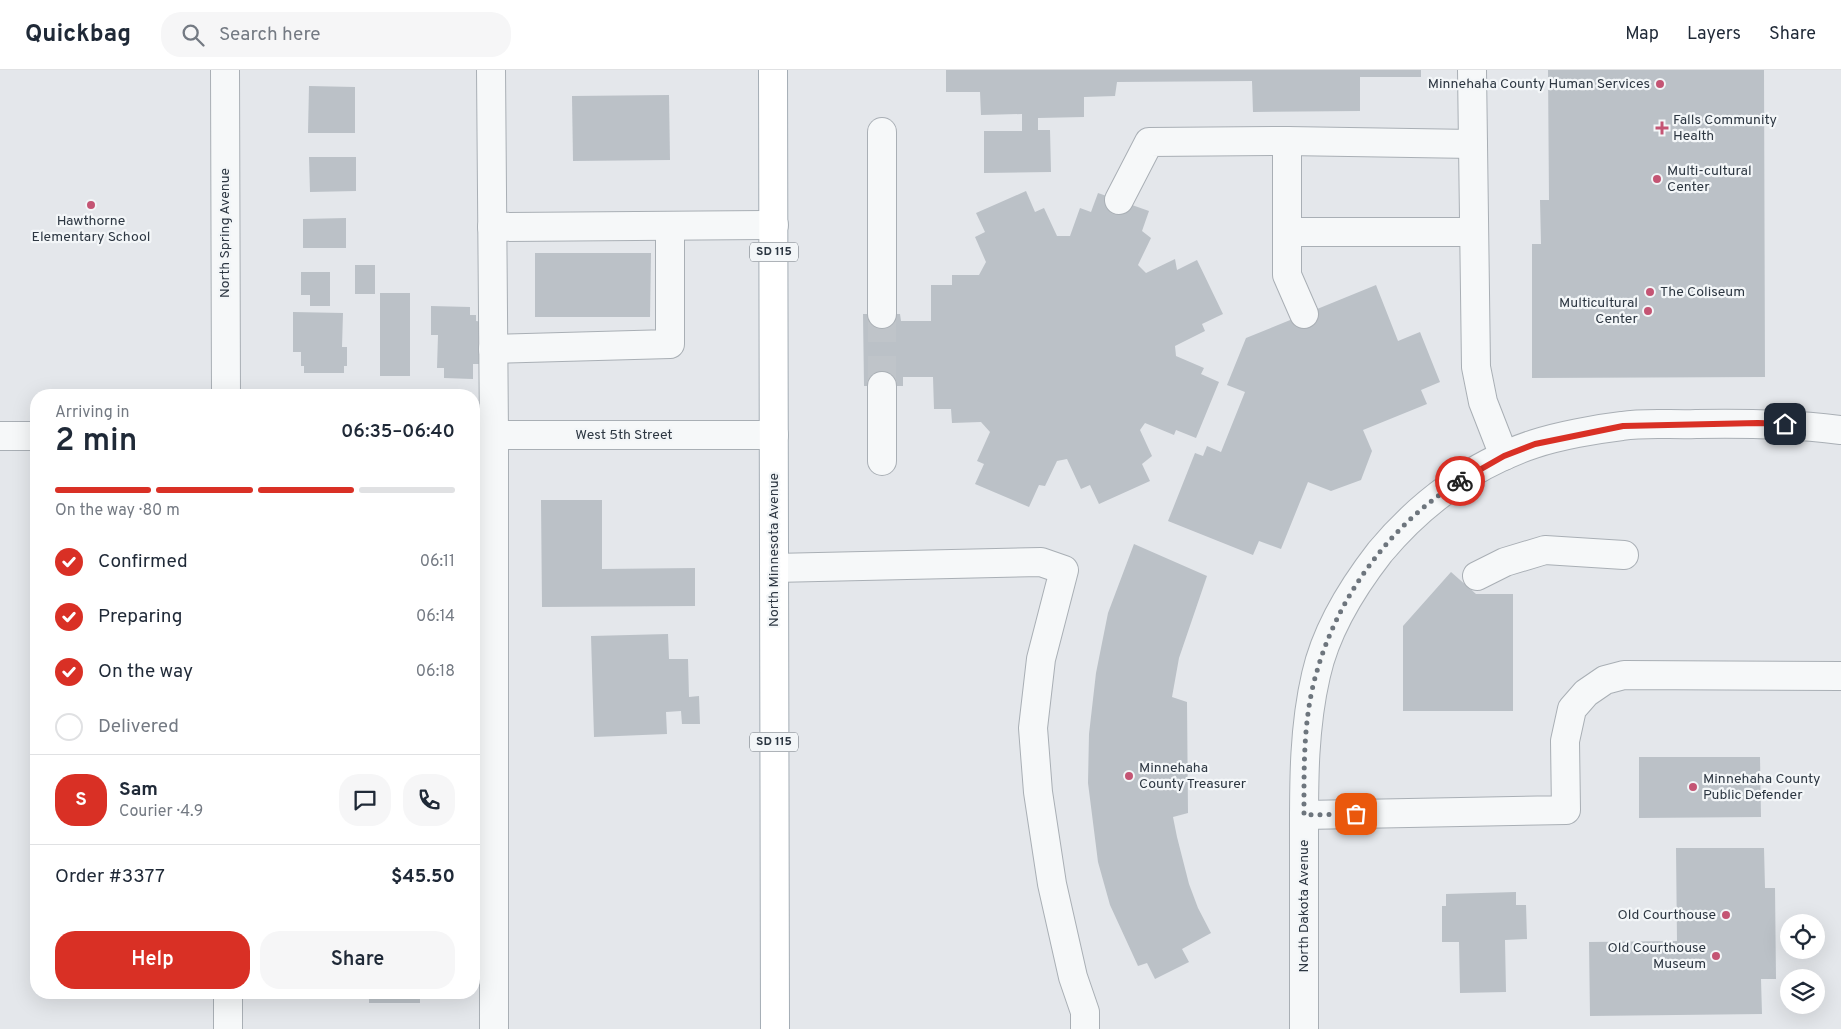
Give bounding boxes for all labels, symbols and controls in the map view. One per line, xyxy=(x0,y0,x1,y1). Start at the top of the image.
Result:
search box xyxy=(161,12,511,57)
text: Quickbag xyxy=(25,20,131,50)
icon: search xyxy=(179,21,207,49)
text: Search here xyxy=(219,23,321,47)
text: Map xyxy=(1625,23,1659,46)
text: Layers xyxy=(1687,23,1741,46)
text: Share xyxy=(1769,23,1816,46)
place label: Minnehaha County Human Services xyxy=(1428,76,1650,93)
marker: Minnehaha County Human Services xyxy=(1654,78,1666,90)
place label: Falls Community Health xyxy=(1673,112,1777,145)
marker: Falls Community Health xyxy=(1655,121,1669,135)
place label: Multi-cultural Center xyxy=(1667,163,1752,196)
street label: North Spring Avenue xyxy=(217,168,234,298)
marker: Multi-cultural Center xyxy=(1651,173,1663,185)
marker: Hawthorne Elementary School xyxy=(85,199,97,211)
place label: Hawthorne Elementary School xyxy=(32,213,150,246)
road number: SD 115 xyxy=(750,242,798,262)
place label: The Coliseum xyxy=(1660,284,1745,301)
marker: The Coliseum xyxy=(1644,286,1656,298)
place label: Multicultural Center xyxy=(1559,295,1639,328)
marker: Multicultural Center xyxy=(1642,305,1654,317)
text: Arriving in xyxy=(55,403,130,423)
pin xyxy=(1764,403,1806,445)
icon: home xyxy=(1771,410,1799,438)
text: 06:35–06:40 xyxy=(341,420,455,444)
text: 2 min xyxy=(55,422,137,462)
street label: West 5th Street xyxy=(575,427,673,444)
courier xyxy=(1435,456,1485,506)
icon: bike xyxy=(1446,467,1474,495)
street label: North Minnesota Avenue xyxy=(766,473,783,627)
text: On the way · 80 m xyxy=(55,501,180,521)
icon: check xyxy=(55,548,83,576)
text: Confirmed xyxy=(98,550,188,574)
text: 06:11 xyxy=(420,552,455,572)
icon: check xyxy=(55,603,83,631)
text: Preparing xyxy=(98,605,182,629)
text: 06:14 xyxy=(416,607,455,627)
icon: check xyxy=(55,658,83,686)
text: On the way xyxy=(98,660,193,684)
text: 06:18 xyxy=(416,662,455,682)
text: Delivered xyxy=(98,715,179,739)
road number: SD 115 xyxy=(750,732,798,752)
place label: Minnehaha County Treasurer xyxy=(1139,760,1247,793)
marker: Minnehaha County Treasurer xyxy=(1123,770,1135,782)
place label: Minnehaha County Public Defender xyxy=(1703,771,1820,804)
button: chat xyxy=(339,774,391,826)
button: phone xyxy=(403,774,455,826)
text: Sam xyxy=(119,778,158,802)
marker: Minnehaha County Public Defender xyxy=(1687,781,1699,793)
text: S xyxy=(75,788,87,812)
pin xyxy=(1335,793,1377,835)
icon: bag xyxy=(1342,800,1370,828)
text: Courier · 4.9 xyxy=(119,802,203,822)
street label: North Dakota Avenue xyxy=(1296,840,1313,972)
text: Order #3377 xyxy=(55,865,165,889)
text: $45.50 xyxy=(391,865,455,889)
place label: Old Courthouse xyxy=(1618,907,1716,924)
marker: Old Courthouse xyxy=(1720,909,1732,921)
map controls xyxy=(1780,914,1825,1014)
button: locate xyxy=(1780,914,1825,959)
button: Help xyxy=(55,931,250,989)
button: Share xyxy=(260,931,455,989)
place label: Old Courthouse Museum xyxy=(1608,940,1706,973)
marker: Old Courthouse Museum xyxy=(1710,950,1722,962)
button: layers xyxy=(1780,969,1825,1014)

